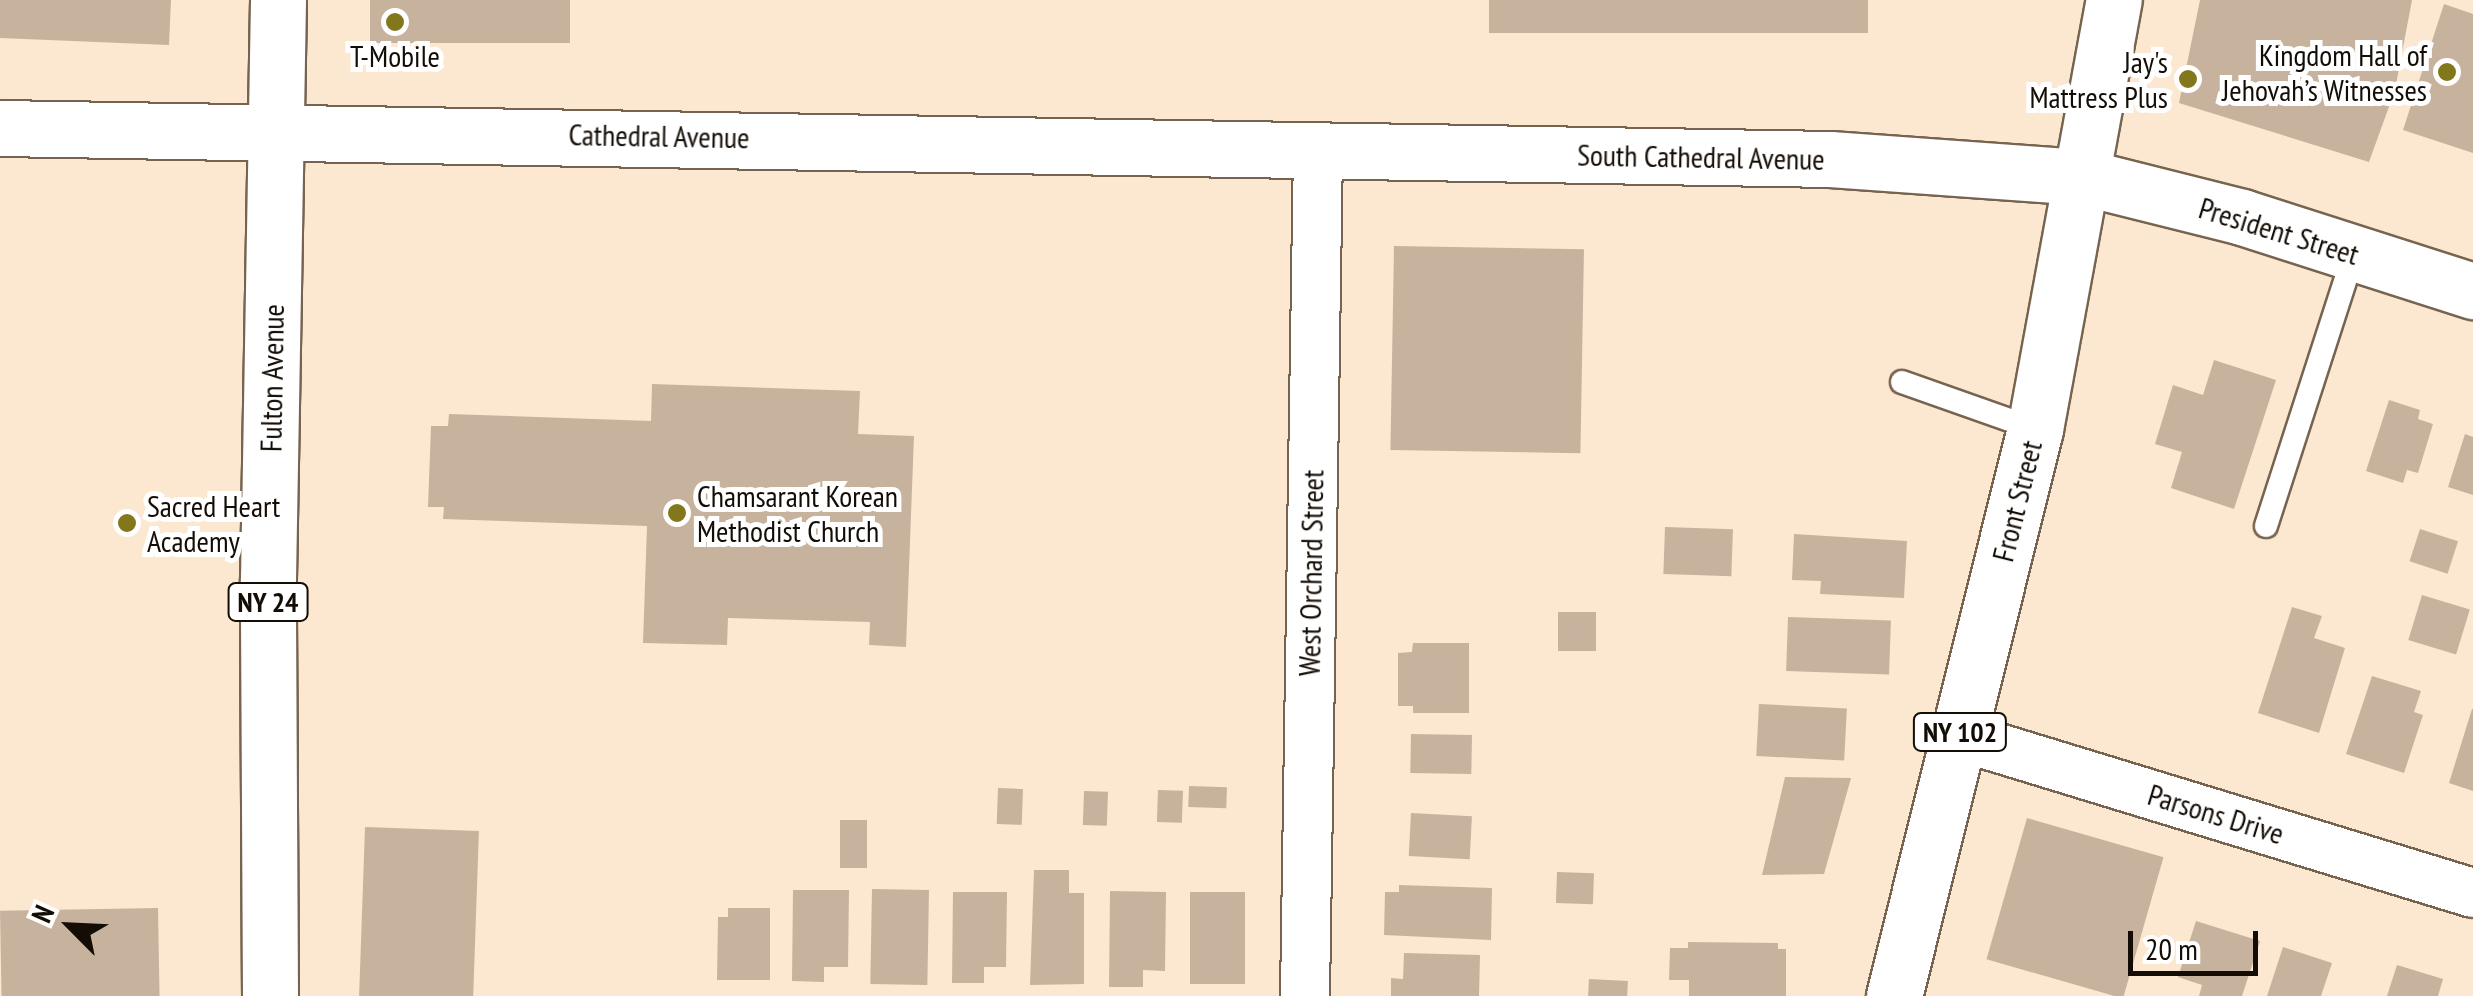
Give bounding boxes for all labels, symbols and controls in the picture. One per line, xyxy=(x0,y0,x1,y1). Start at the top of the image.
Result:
marker: T-Mobile xyxy=(384,11,406,33)
place label: Kingdom Hall of Jehovah’s Witnesses xyxy=(2222,37,2427,108)
place label: T-Mobile xyxy=(350,38,440,74)
place label: Jay's Mattress Plus xyxy=(2029,44,2168,114)
marker: Kingdom Hall of Jehovah’s Witnesses xyxy=(2436,61,2458,83)
marker: Jay's Mattress Plus xyxy=(2177,68,2199,90)
street label: Cathedral Avenue xyxy=(568,116,750,156)
street label: South Cathedral Avenue xyxy=(1577,137,1825,177)
street label: President Street xyxy=(2195,190,2363,272)
street label: Fulton Avenue xyxy=(253,303,291,453)
street label: Front Street xyxy=(1985,437,2049,565)
street label: West Orchard Street xyxy=(1291,469,1331,677)
place label: Chamsarant Korean Methodist Church xyxy=(697,478,898,548)
place label: Sacred Heart Academy xyxy=(147,488,280,558)
marker: Chamsarant Korean Methodist Church xyxy=(666,502,688,524)
marker: Sacred Heart Academy xyxy=(116,512,138,534)
road number: NY 24 xyxy=(226,579,310,625)
road number: NY 102 xyxy=(1912,709,2008,755)
street label: Parsons Drive xyxy=(2144,776,2288,852)
north arrow xyxy=(20,876,120,976)
text: N xyxy=(22,899,62,928)
scale bar xyxy=(2133,911,2263,973)
text: 20 m xyxy=(2145,929,2198,968)

